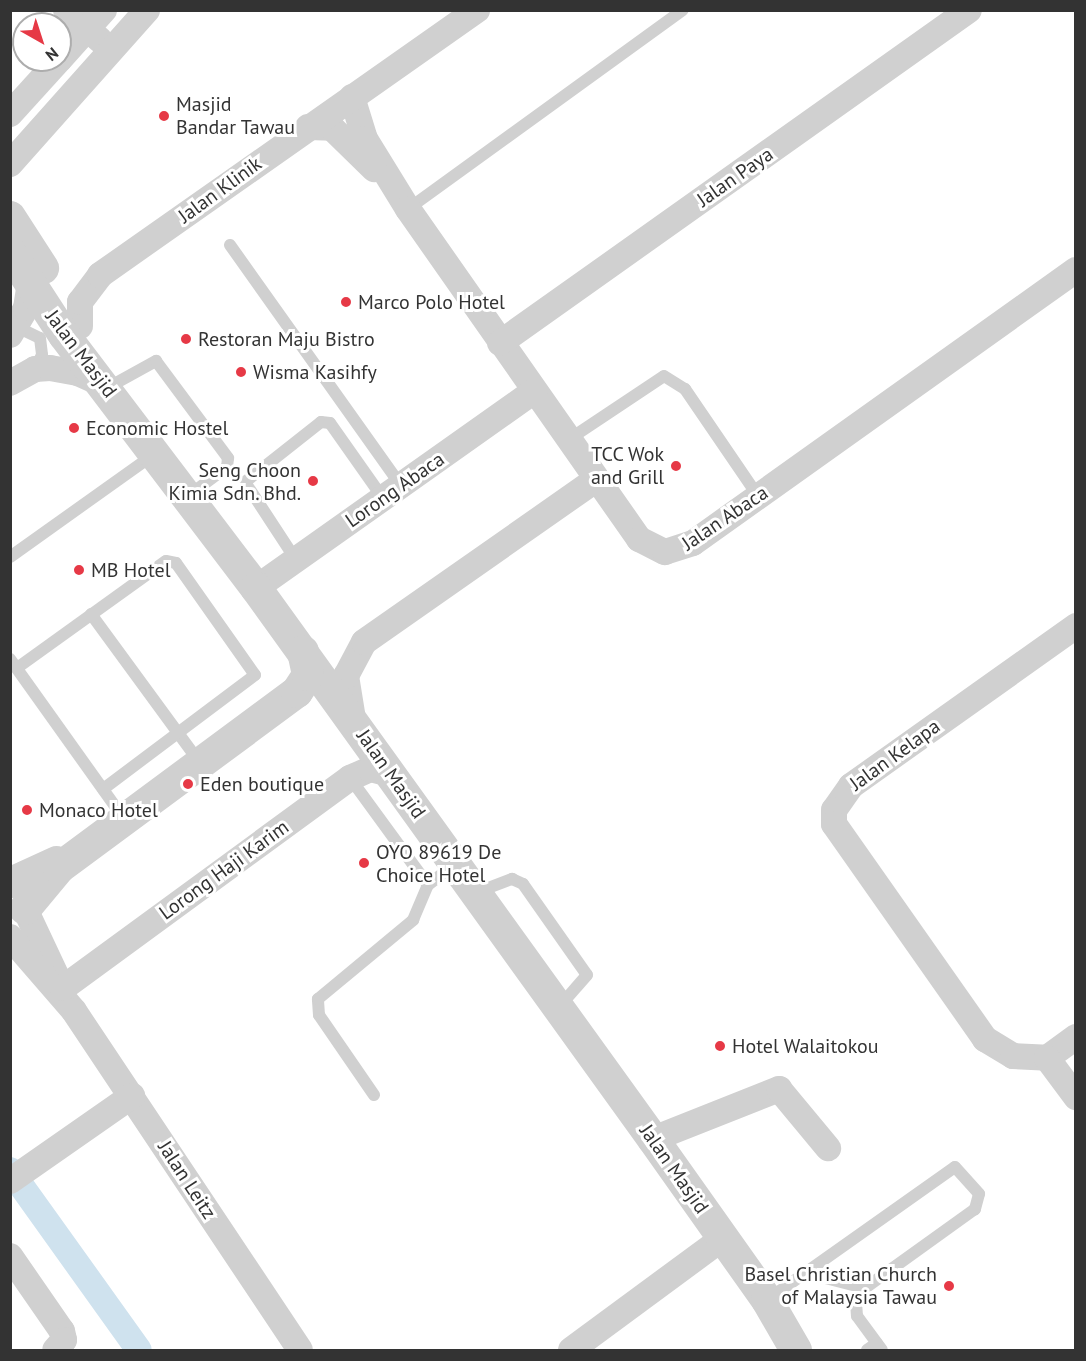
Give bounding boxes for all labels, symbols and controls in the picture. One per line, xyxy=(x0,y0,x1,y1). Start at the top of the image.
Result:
north arrow xyxy=(12,12,72,72)
text: N xyxy=(42,43,62,66)
place label: Masjid Bandar Tawau xyxy=(176,92,296,139)
marker: Masjid Bandar Tawau xyxy=(157,109,171,123)
street label: Jalan Paya xyxy=(692,142,778,212)
street label: Jalan Klinik xyxy=(174,152,266,228)
place label: Marco Polo Hotel xyxy=(358,290,505,314)
marker: Marco Polo Hotel xyxy=(339,295,353,309)
street label: Jalan Masjid xyxy=(40,305,122,403)
place label: Restoran Maju Bistro xyxy=(198,327,375,351)
marker: Restoran Maju Bistro xyxy=(179,332,193,346)
place label: Wisma Kasihfy xyxy=(253,360,377,384)
marker: Wisma Kasihfy xyxy=(234,365,248,379)
place label: Economic Hostel xyxy=(86,416,229,440)
marker: Economic Hostel xyxy=(67,421,81,435)
place label: TCC Wok and Grill xyxy=(590,442,664,489)
street label: Lorong Abaca xyxy=(341,447,449,533)
place label: Seng Choon Kimia Sdn. Bhd. xyxy=(167,458,301,505)
marker: TCC Wok and Grill xyxy=(669,459,683,473)
marker: Seng Choon Kimia Sdn. Bhd. xyxy=(306,474,320,488)
street label: Jalan Abaca xyxy=(677,480,773,556)
place label: MB Hotel xyxy=(91,558,171,582)
marker: MB Hotel xyxy=(72,563,86,577)
street label: Jalan Kelapa xyxy=(845,714,945,796)
street label: Jalan Masjid xyxy=(352,725,430,823)
place label: Eden boutique xyxy=(200,772,324,796)
marker: Eden boutique xyxy=(181,777,195,791)
place label: Monaco Hotel xyxy=(39,798,158,822)
marker: Monaco Hotel xyxy=(20,803,34,817)
street label: Lorong Haji Karim xyxy=(155,815,293,925)
place label: OYO 89619 De Choice Hotel xyxy=(376,840,501,887)
marker: OYO 89619 De Choice Hotel xyxy=(357,856,371,870)
place label: Hotel Walaitokou xyxy=(732,1034,879,1058)
marker: Hotel Walaitokou xyxy=(713,1039,727,1053)
street label: Jalan Masjid xyxy=(635,1120,713,1218)
street label: Jalan Leitz xyxy=(153,1136,221,1224)
place label: Basel Christian Church of Malaysia Tawau xyxy=(744,1262,937,1309)
marker: Basel Christian Church of Malaysia Tawau xyxy=(942,1279,956,1293)

